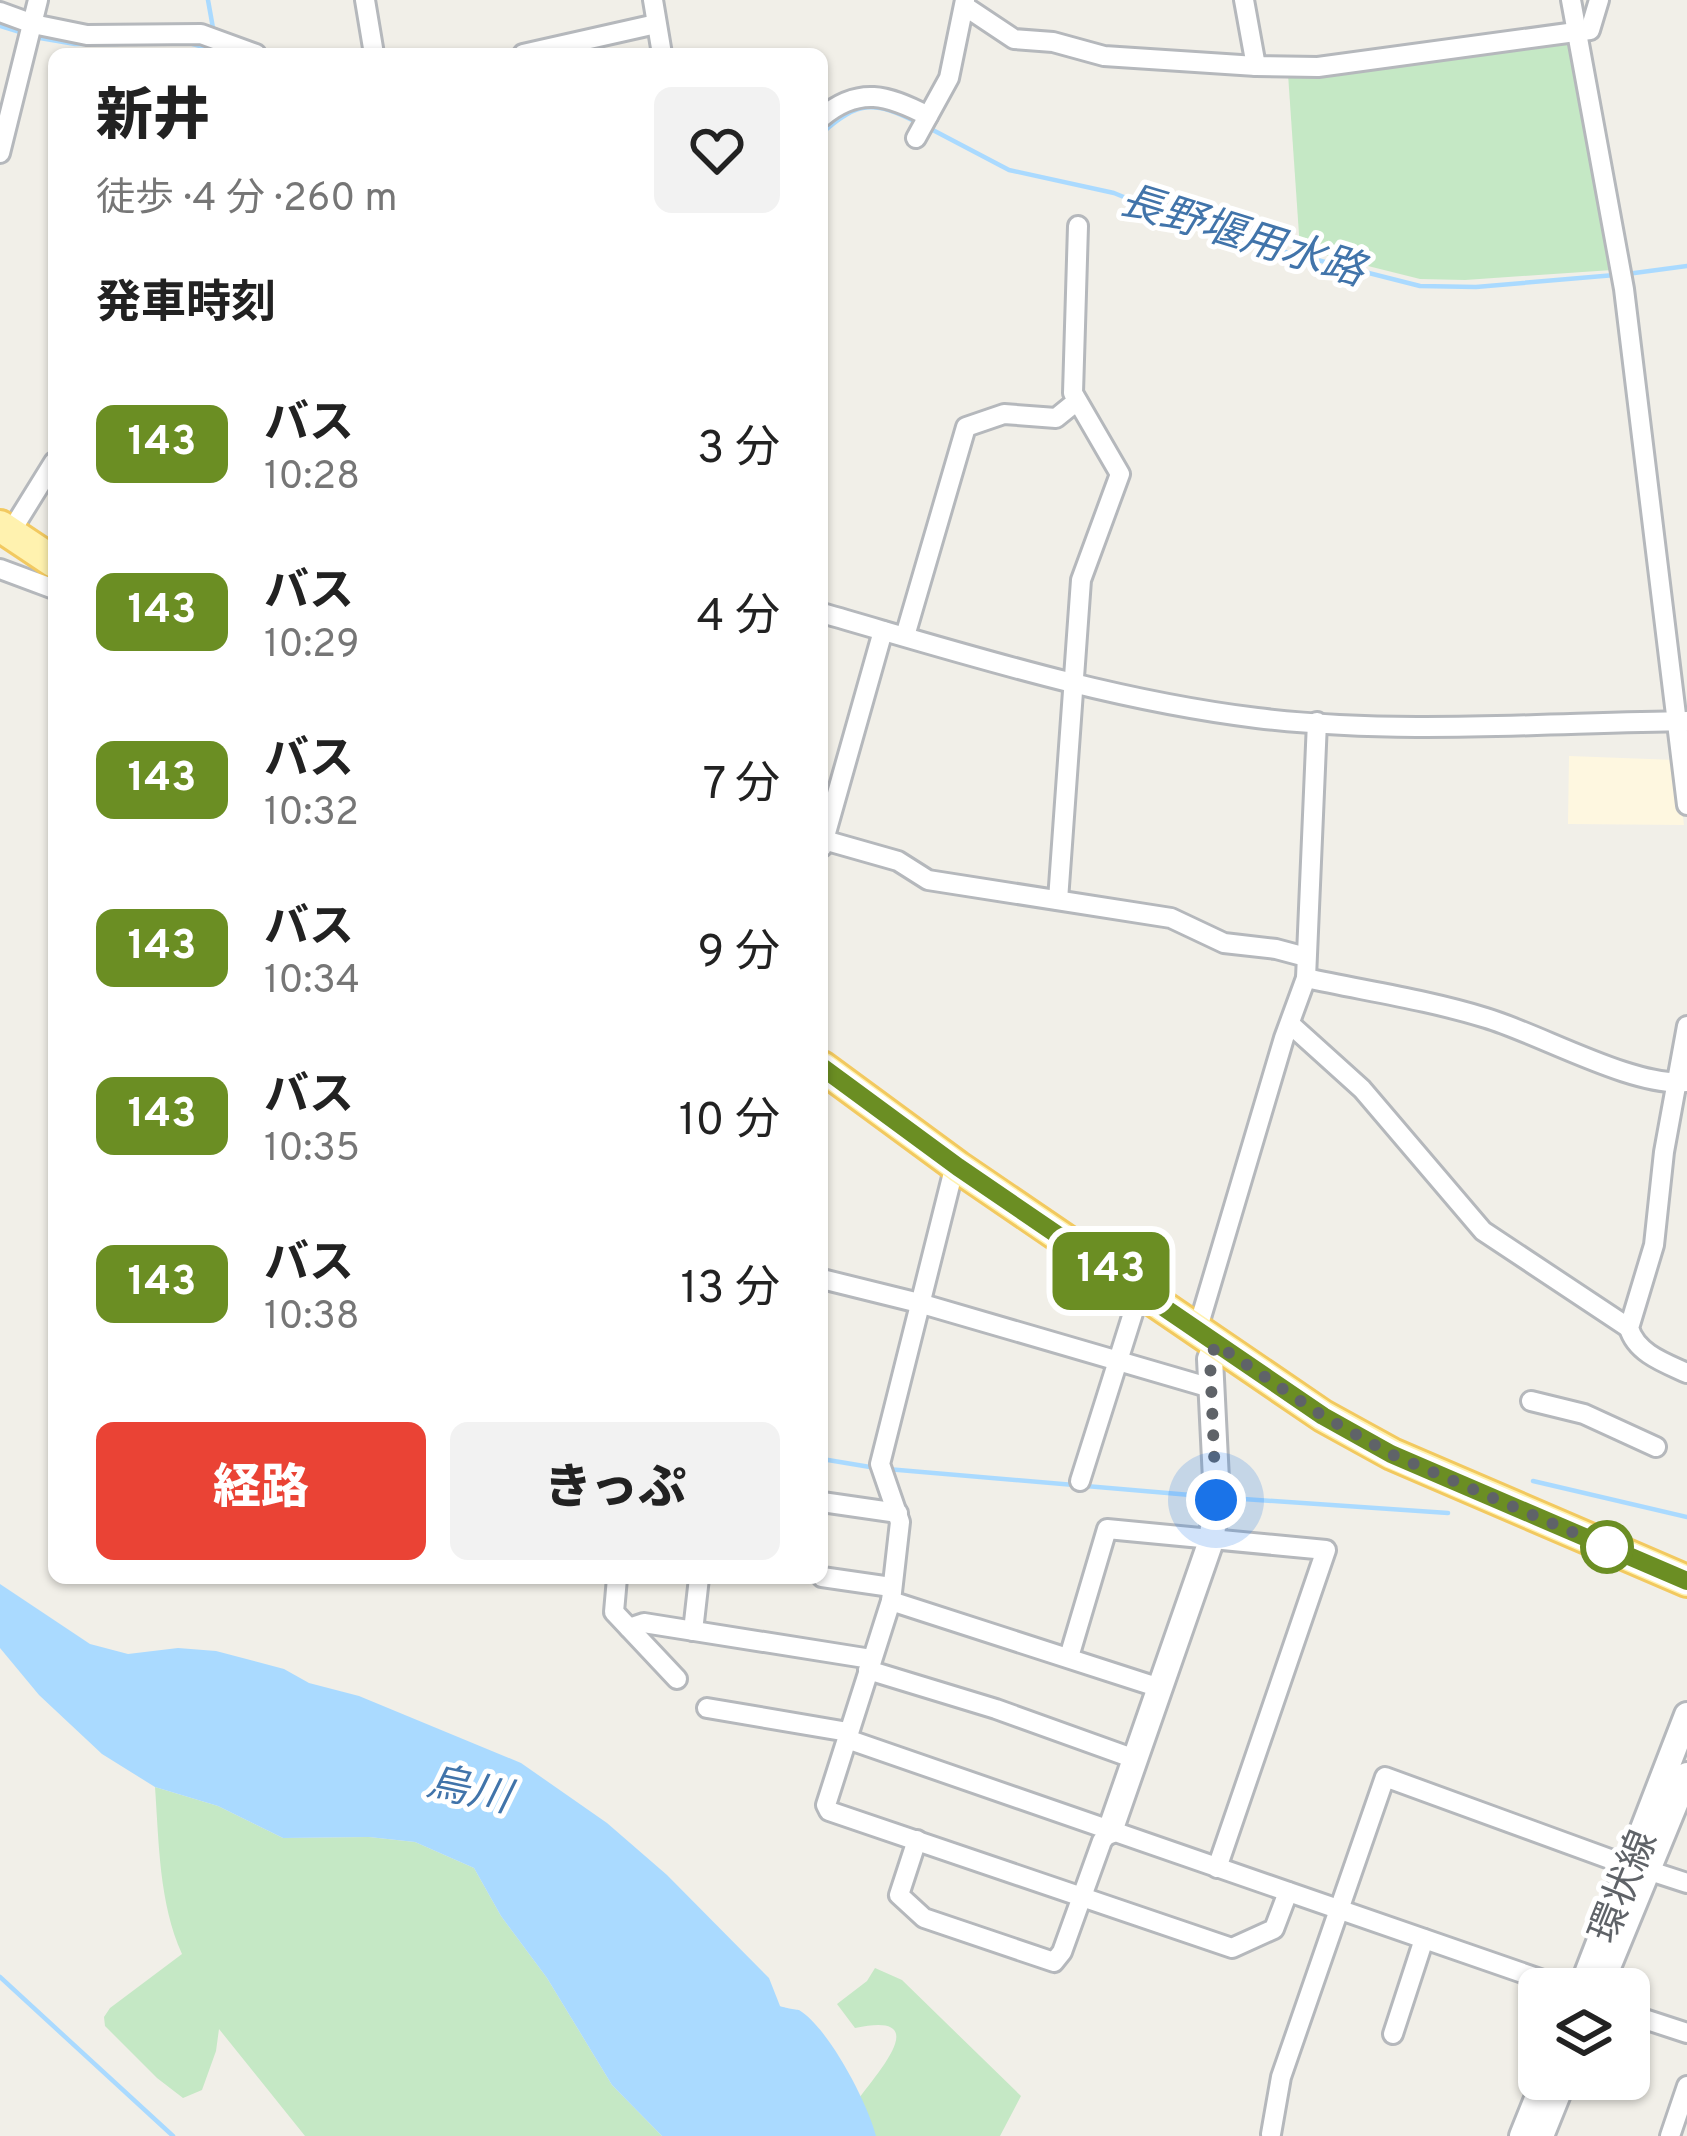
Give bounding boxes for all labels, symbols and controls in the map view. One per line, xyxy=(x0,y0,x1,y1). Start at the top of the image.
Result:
text: 新井 xyxy=(96,84,210,156)
button: heart xyxy=(654,87,780,213)
text: 徒歩 · 4 分 · 260 m xyxy=(96,176,397,225)
water label: 長野堰用水路 xyxy=(1113,176,1373,301)
text: 発車時刻 xyxy=(96,277,276,334)
text: バス xyxy=(264,397,354,454)
text: 143 xyxy=(127,417,197,470)
text: 3 分 xyxy=(697,422,780,479)
text: 10:28 xyxy=(264,454,360,503)
text: バス xyxy=(264,565,354,622)
text: 143 xyxy=(127,585,197,638)
text: 4 分 xyxy=(696,590,780,647)
text: 10:29 xyxy=(264,622,360,671)
text: バス xyxy=(264,733,354,790)
text: 143 xyxy=(127,753,197,806)
text: 7 分 xyxy=(703,758,780,815)
text: 10:32 xyxy=(264,790,359,839)
text: バス xyxy=(264,901,354,958)
text: 143 xyxy=(127,921,197,974)
text: 9 分 xyxy=(698,926,780,983)
text: 10:34 xyxy=(264,958,360,1007)
text: バス xyxy=(264,1069,354,1126)
text: 143 xyxy=(127,1089,197,1142)
text: 10 分 xyxy=(679,1094,780,1151)
text: 10:35 xyxy=(264,1126,360,1175)
line badge: 143 xyxy=(1042,1232,1180,1310)
text: バス xyxy=(264,1237,354,1294)
text: 143 xyxy=(1076,1244,1146,1297)
text: 143 xyxy=(127,1257,197,1310)
text: 13 分 xyxy=(681,1262,780,1319)
text: 10:38 xyxy=(264,1294,360,1343)
button: 経路 xyxy=(96,1422,426,1560)
button: きっぷ xyxy=(450,1422,780,1560)
your location xyxy=(1186,1470,1246,1530)
unlabelled marker xyxy=(1582,1522,1632,1572)
water label: 烏川 xyxy=(421,1758,519,1828)
street label: 環状線 xyxy=(1582,1824,1671,1951)
map controls xyxy=(1518,1968,1650,2100)
button: layers xyxy=(1518,1968,1650,2100)

